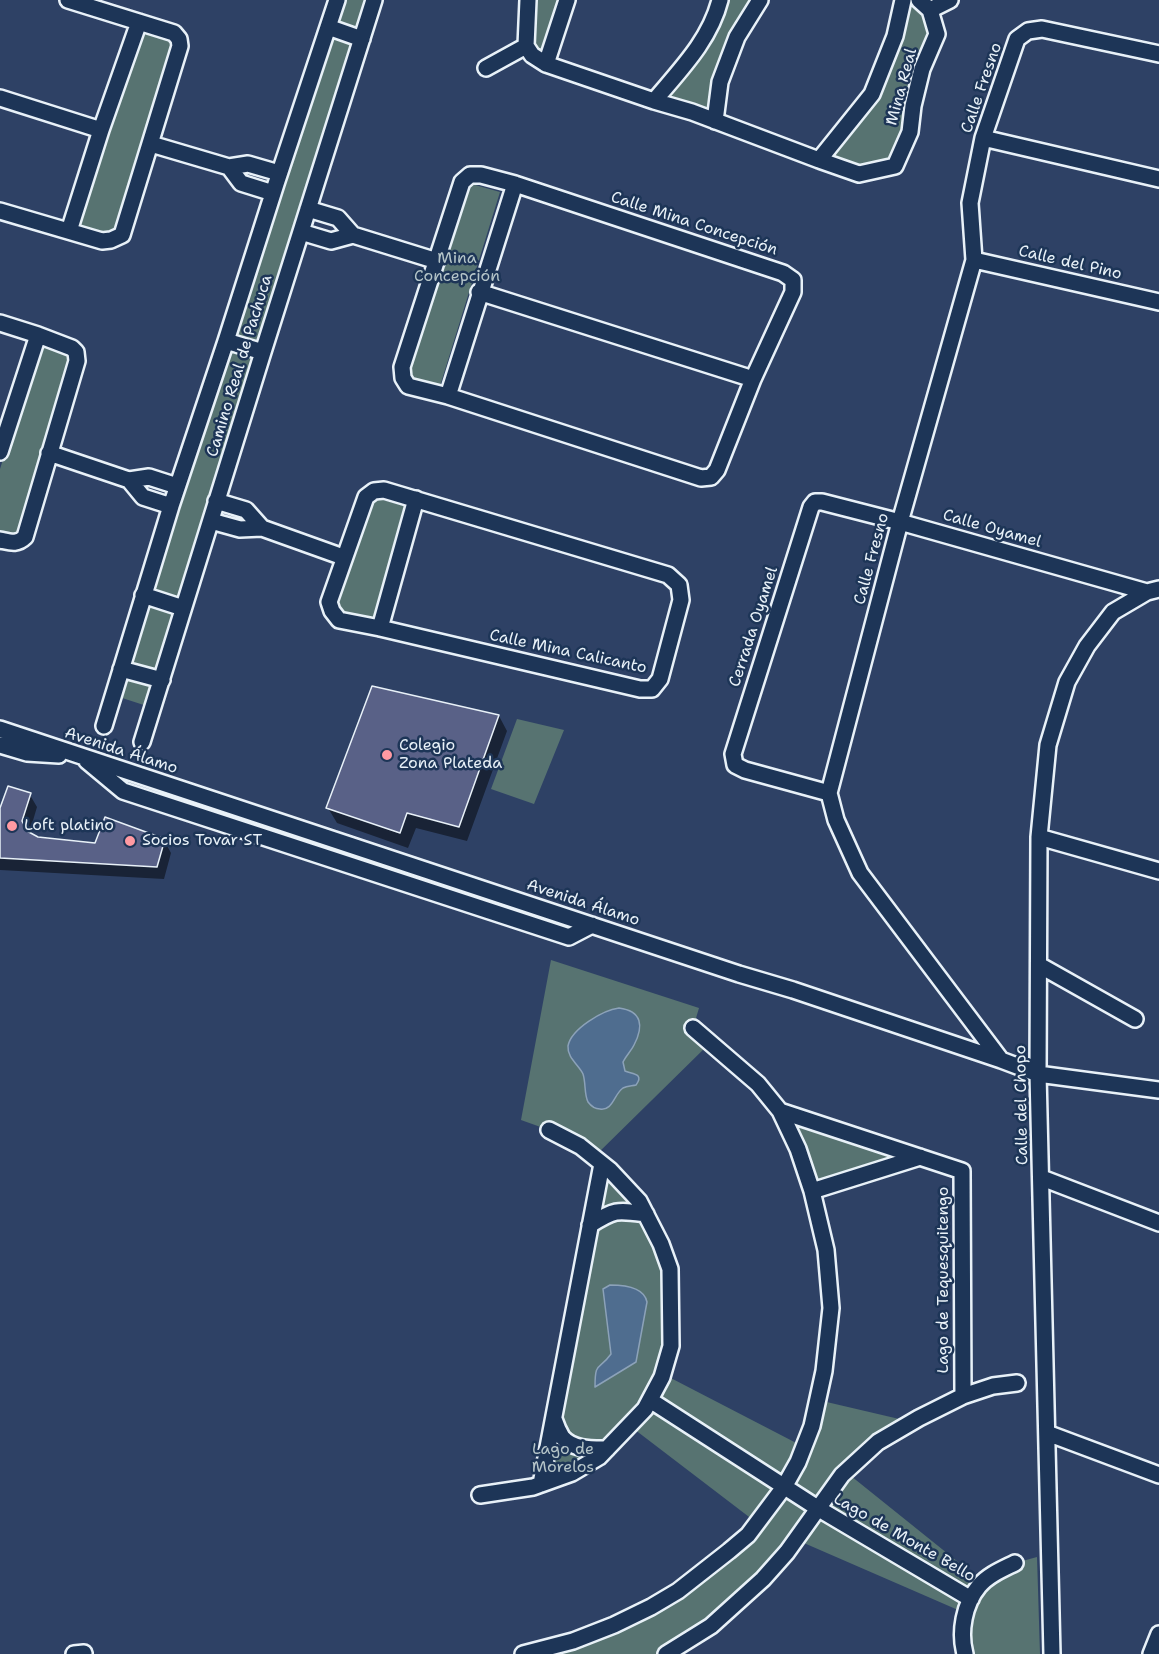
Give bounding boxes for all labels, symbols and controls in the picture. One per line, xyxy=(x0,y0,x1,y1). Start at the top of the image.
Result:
street label: Calle Fresno xyxy=(958,40,1006,136)
street label: Mina Real xyxy=(882,46,922,128)
street label: Calle Mina Concepción xyxy=(608,188,780,260)
street label: Calle del Pino xyxy=(1016,242,1124,284)
park label: Mina Concepción xyxy=(414,249,500,287)
street label: Camino Real de Pachuca xyxy=(203,273,277,459)
street label: Calle Oyamel xyxy=(941,506,1043,552)
street label: Calle Fresno xyxy=(851,511,893,607)
street label: Cerrada Oyamel xyxy=(726,564,782,690)
street label: Calle Mina Calicanto xyxy=(488,626,648,678)
street label: Avenida Álamo xyxy=(62,724,180,778)
place label: Colegio Zona Plateda xyxy=(399,736,502,774)
marker: Colegio Zona Plateda xyxy=(380,748,394,762)
place label: Loft platino xyxy=(24,816,114,836)
marker: Loft platino xyxy=(5,819,19,833)
place label: Socios Tovar ST xyxy=(142,831,262,851)
marker: Socios Tovar ST xyxy=(123,834,137,848)
street label: Avenida Álamo xyxy=(524,876,642,930)
street label: Calle del Chopo xyxy=(1011,1045,1033,1165)
street label: Lago de Tequesquitengo xyxy=(934,1187,954,1373)
park label: Lago de Morelos xyxy=(532,1440,594,1478)
street label: Lago de Monte Bello xyxy=(830,1490,978,1586)

